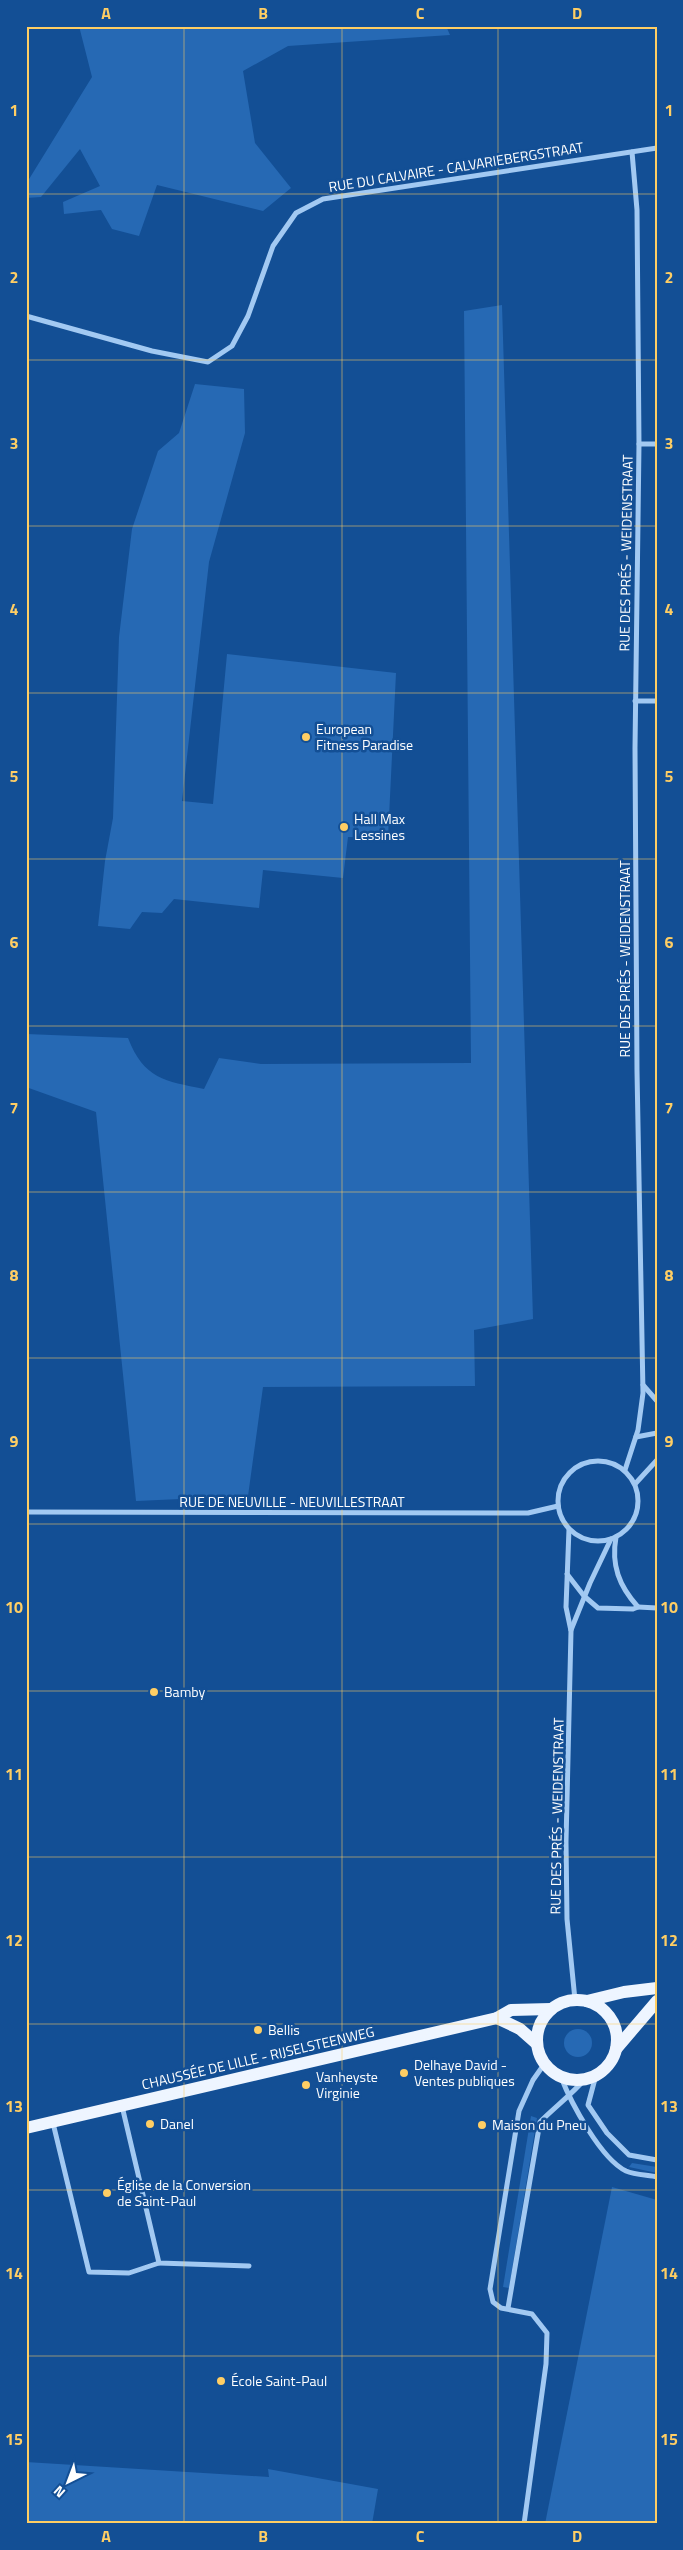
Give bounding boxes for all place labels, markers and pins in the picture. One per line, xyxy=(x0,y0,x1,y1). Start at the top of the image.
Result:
place label: European Fitness Paradise xyxy=(316,718,413,755)
marker: European Fitness Paradise xyxy=(300,731,312,743)
place label: Hall Max Lessines xyxy=(354,808,406,845)
marker: Hall Max Lessines xyxy=(338,821,350,833)
place label: Bamby xyxy=(164,1681,206,1702)
marker: Bamby xyxy=(148,1686,160,1698)
place label: Bellis xyxy=(268,2019,300,2040)
marker: Bellis xyxy=(252,2024,264,2036)
place label: Delhaye David - Ventes publiques xyxy=(414,2054,515,2091)
place label: Vanheyste Virginie xyxy=(316,2066,378,2103)
marker: Delhaye David - Ventes publiques xyxy=(398,2067,410,2079)
marker: Vanheyste Virginie xyxy=(300,2079,312,2091)
place label: Danel xyxy=(160,2113,194,2134)
place label: Maison du Pneu xyxy=(492,2114,587,2135)
marker: Danel xyxy=(144,2118,156,2130)
marker: Maison du Pneu xyxy=(476,2119,488,2131)
place label: Église de la Conversion de Saint-Paul xyxy=(117,2174,251,2211)
marker: Église de la Conversion de Saint-Paul xyxy=(101,2187,113,2199)
place label: École Saint-Paul xyxy=(231,2370,327,2391)
marker: École Saint-Paul xyxy=(215,2375,227,2387)

